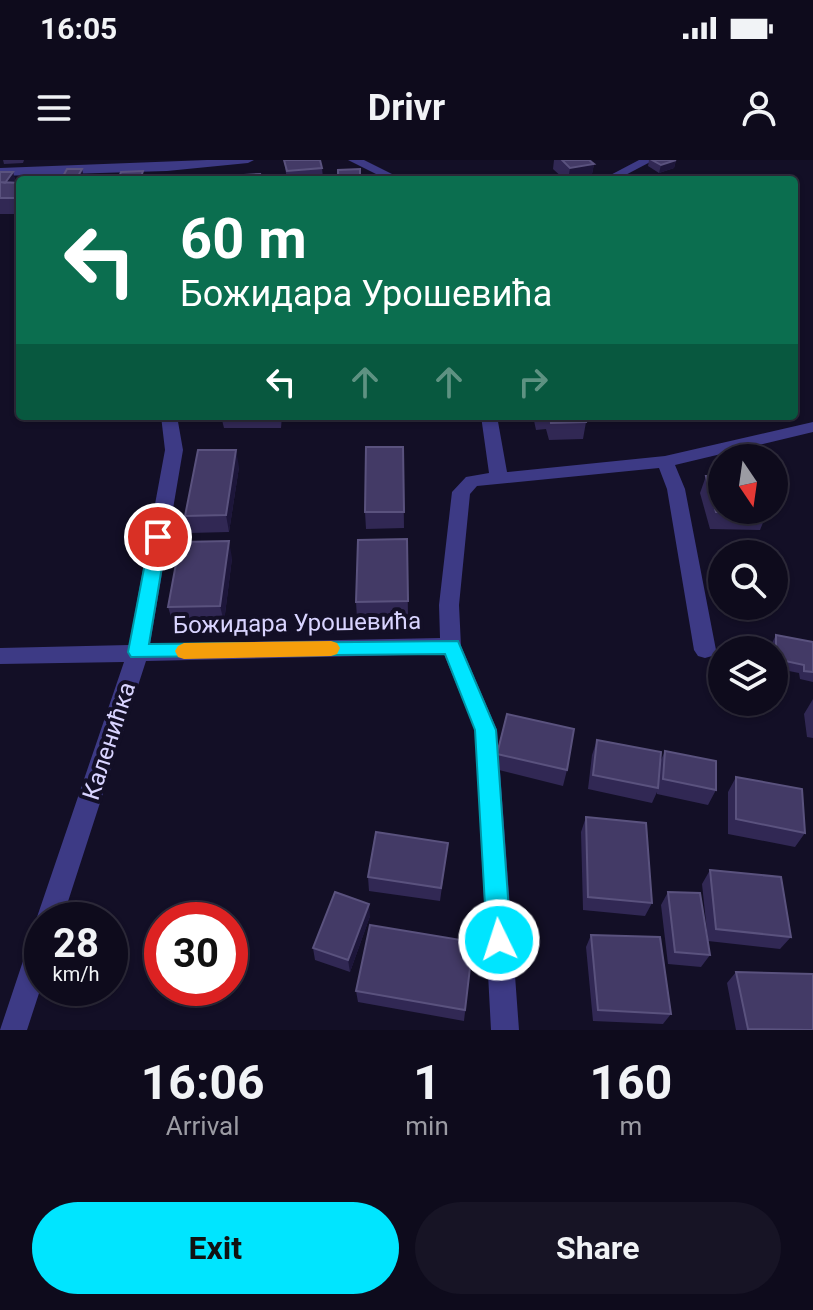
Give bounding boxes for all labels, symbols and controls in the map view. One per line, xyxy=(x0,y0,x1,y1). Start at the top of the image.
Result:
text: 16:05 xyxy=(40,11,117,46)
icon: menu xyxy=(32,86,76,130)
icon: person xyxy=(737,86,781,130)
text: Drivr xyxy=(368,87,445,129)
text: 60 m xyxy=(180,206,307,272)
icon: left xyxy=(48,208,152,312)
text: Божидара Урошевића xyxy=(180,273,552,315)
icon: left xyxy=(259,360,303,404)
icon: ahead xyxy=(343,360,387,404)
icon: ahead xyxy=(427,360,471,404)
icon: right xyxy=(511,360,555,404)
north arrow xyxy=(708,444,788,524)
map controls xyxy=(708,444,788,716)
pin xyxy=(124,503,192,571)
icon: arrive xyxy=(136,515,180,559)
button: search xyxy=(708,540,788,620)
street label: Божидара Урошевића xyxy=(173,607,421,639)
button: layers xyxy=(708,636,788,716)
street label: Каленићка xyxy=(77,678,141,804)
position arrow xyxy=(457,898,541,982)
speed limit sign: 30 xyxy=(144,902,248,1006)
text: 28 xyxy=(53,920,99,967)
text: km/h xyxy=(53,962,99,986)
text: 16:06 xyxy=(141,1054,264,1111)
text: 1 xyxy=(413,1054,441,1111)
text: 160 xyxy=(590,1054,672,1111)
text: Arrival xyxy=(166,1111,240,1141)
text: min xyxy=(405,1111,449,1141)
text: m xyxy=(619,1111,642,1141)
button: Exit xyxy=(32,1202,399,1294)
button: Share xyxy=(415,1202,781,1294)

